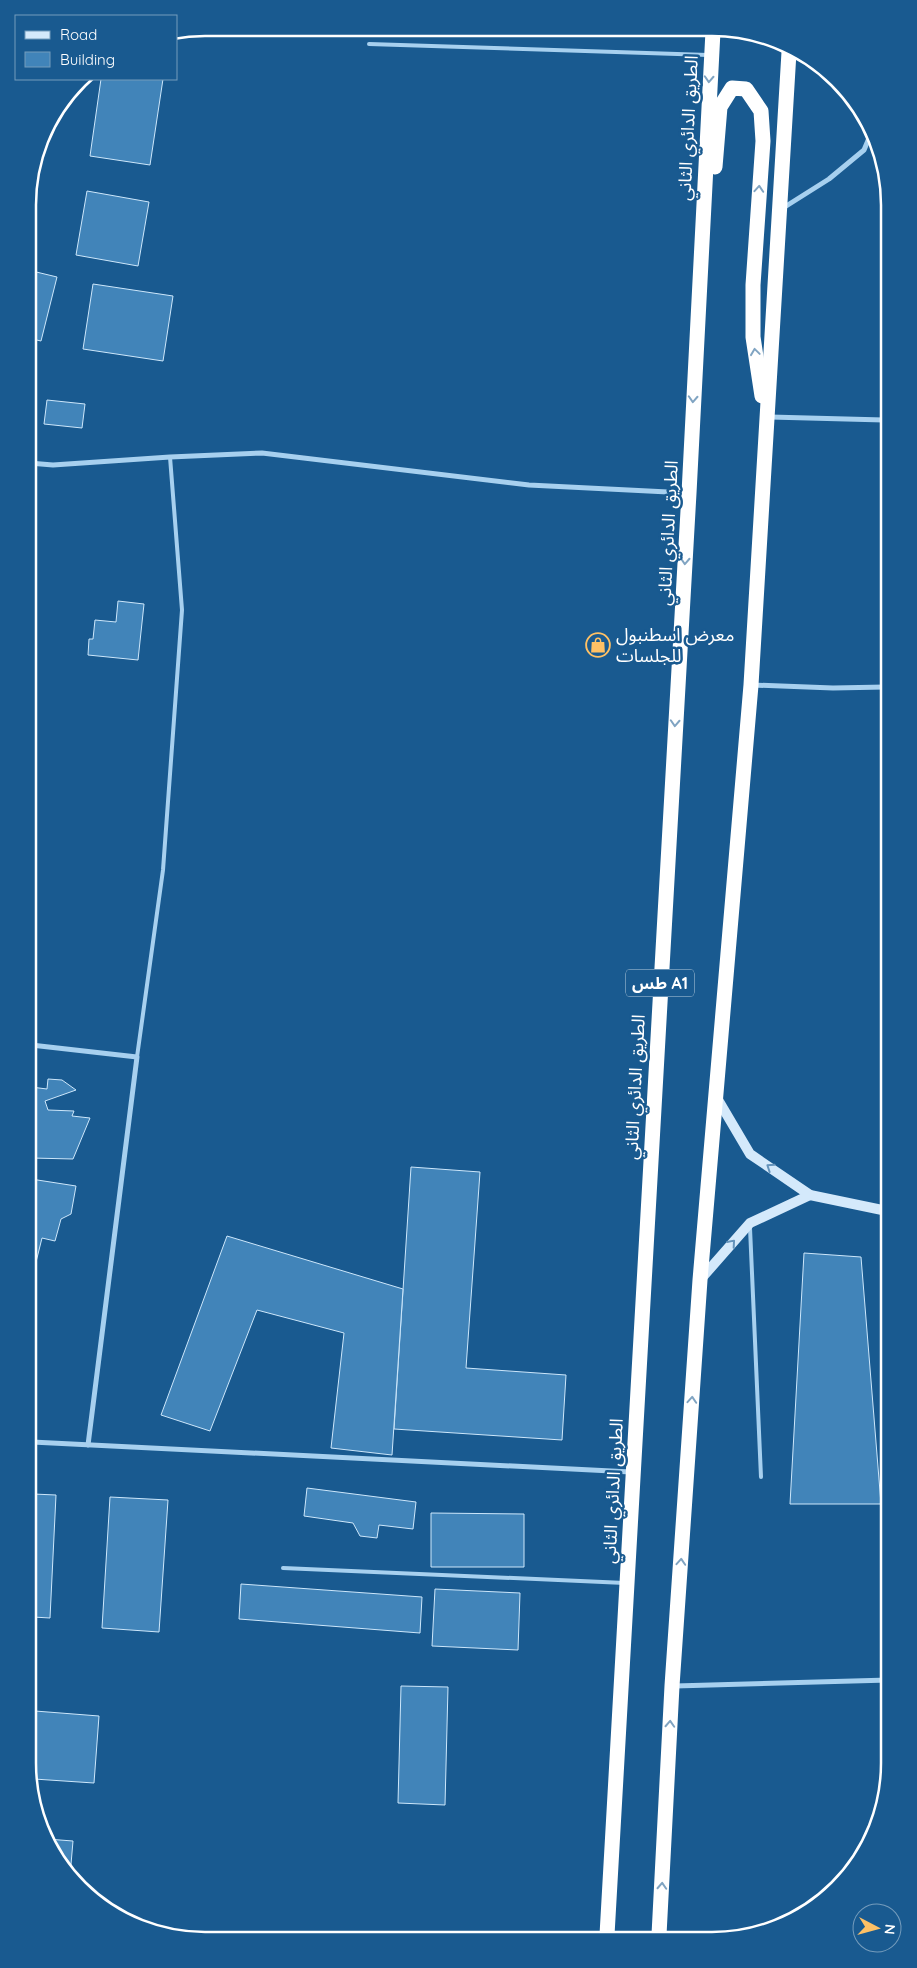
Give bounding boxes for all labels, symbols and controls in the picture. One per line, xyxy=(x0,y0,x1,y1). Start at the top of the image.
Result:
legend xyxy=(15,15,178,80)
text: Road xyxy=(60,25,97,44)
text: Building xyxy=(60,50,115,69)
street label: الطريق الدائري الثاني xyxy=(672,55,705,201)
one-way arrow xyxy=(704,76,715,84)
one-way arrow xyxy=(754,185,765,193)
one-way arrow xyxy=(750,347,761,355)
one-way arrow xyxy=(688,395,699,403)
street label: الطريق الدائري الثاني xyxy=(652,460,685,606)
one-way arrow xyxy=(679,557,690,565)
place label: معرض اسطنبول للجلسات xyxy=(616,623,734,667)
shop icon: معرض اسطنبول للجلسات xyxy=(585,632,611,658)
one-way arrow xyxy=(670,720,681,728)
road number: طس A1 xyxy=(626,970,694,996)
street label: الطريق الدائري الثاني xyxy=(619,1014,652,1160)
one-way arrow xyxy=(766,1164,775,1173)
one-way arrow xyxy=(726,1240,735,1249)
one-way arrow xyxy=(686,1395,697,1403)
street label: الطريق الدائري الثاني xyxy=(597,1418,630,1564)
one-way arrow xyxy=(675,1557,686,1565)
one-way arrow xyxy=(665,1720,675,1728)
one-way arrow xyxy=(656,1882,667,1890)
north arrow xyxy=(852,1903,902,1953)
text: N xyxy=(880,1923,899,1935)

